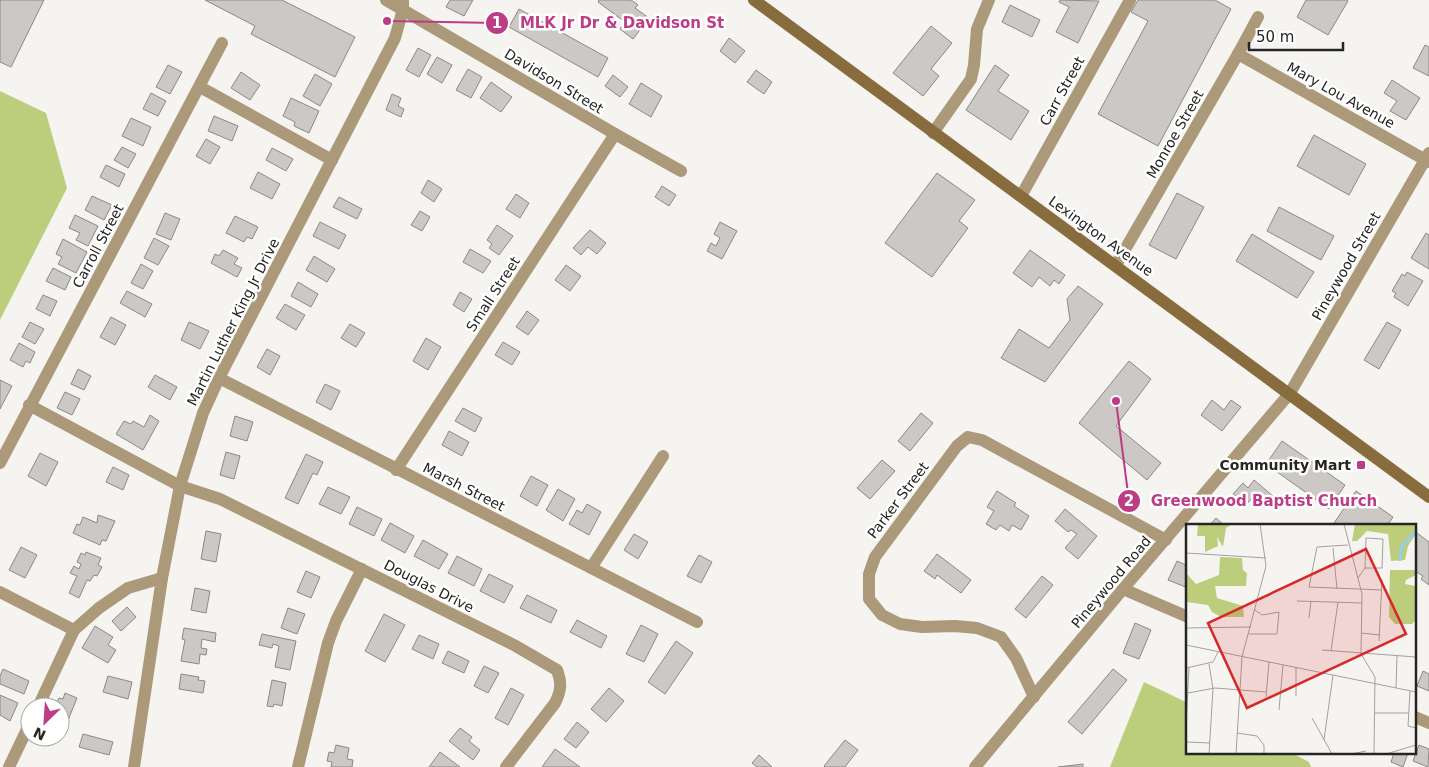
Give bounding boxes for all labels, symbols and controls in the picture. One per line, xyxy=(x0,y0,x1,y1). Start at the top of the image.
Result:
callout: MLK Jr Dr & Davidson St xyxy=(485,8,734,38)
text: 1 xyxy=(492,14,502,32)
text: MLK Jr Dr & Davidson St xyxy=(520,14,724,32)
scale bar xyxy=(1249,20,1343,52)
text: 50 m xyxy=(1256,28,1294,46)
street label: Davidson Street xyxy=(502,45,607,117)
street label: Carr Street xyxy=(1036,53,1088,128)
street label: Mary Lou Avenue xyxy=(1284,59,1398,131)
street label: Monroe Street xyxy=(1143,87,1207,181)
street label: Lexington Avenue xyxy=(1046,193,1156,279)
street label: Carroll Street xyxy=(69,201,127,291)
street label: Pineywood Street xyxy=(1309,209,1384,323)
street label: Martin Luther King Jr Drive xyxy=(184,236,282,408)
street label: Small Street xyxy=(463,253,523,334)
place label: Community Mart xyxy=(1220,457,1351,473)
street label: Parker Street xyxy=(864,458,932,541)
marker: Community Mart xyxy=(1355,459,1367,471)
street label: Marsh Street xyxy=(420,460,508,515)
callout: Greenwood Baptist Church xyxy=(1116,486,1387,516)
text: 2 xyxy=(1124,492,1134,510)
text: Greenwood Baptist Church xyxy=(1151,492,1377,510)
inset map xyxy=(1186,524,1416,754)
street label: Pineywood Road xyxy=(1068,533,1154,631)
street label: Douglas Drive xyxy=(381,556,477,616)
north arrow xyxy=(20,697,70,747)
text: N xyxy=(31,724,48,744)

